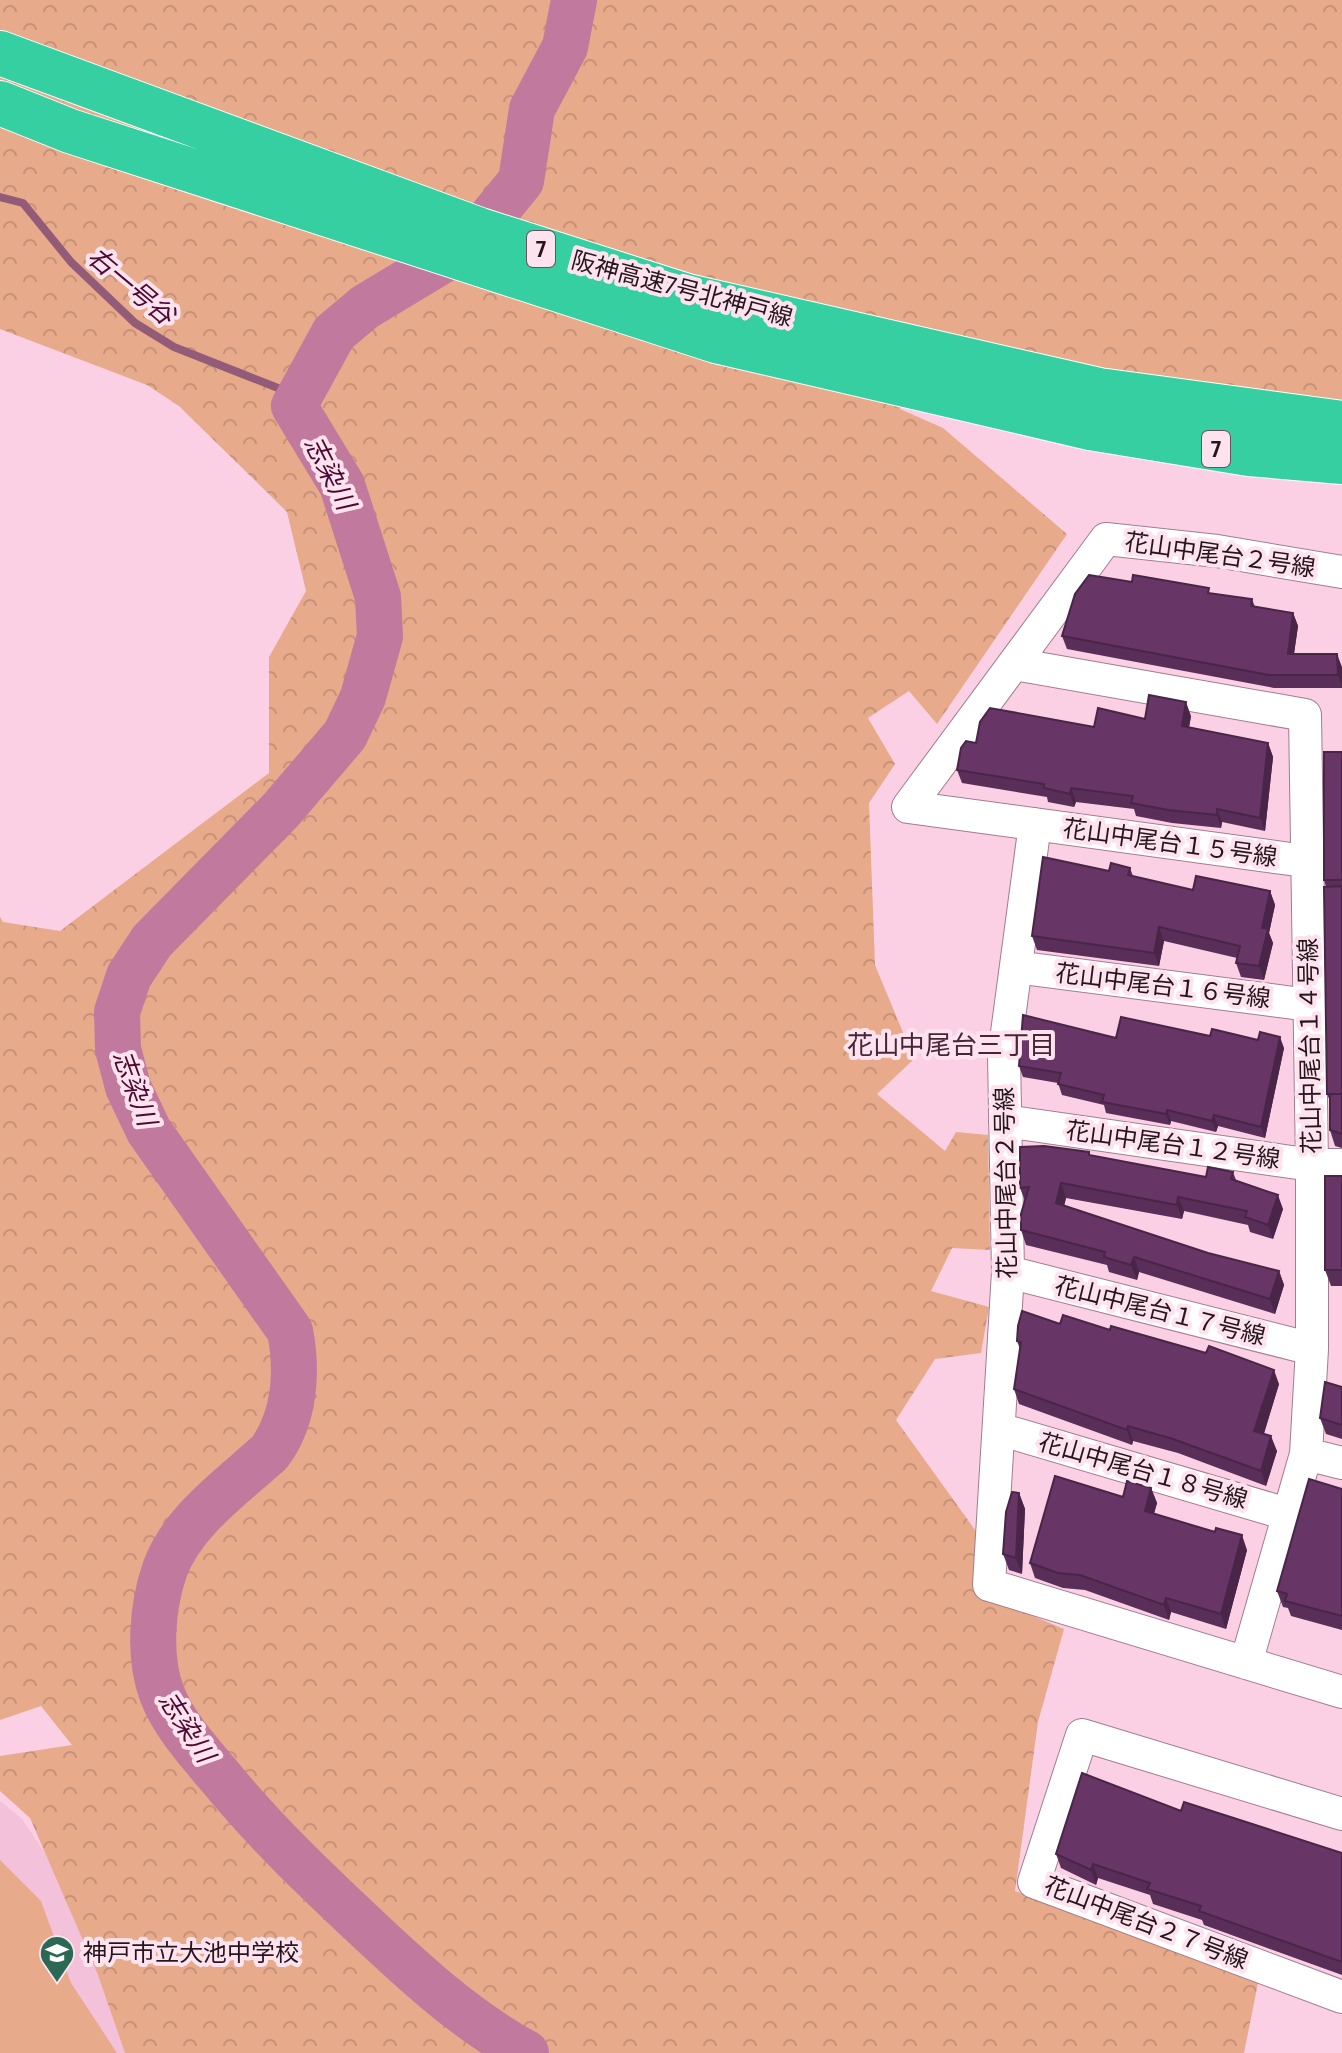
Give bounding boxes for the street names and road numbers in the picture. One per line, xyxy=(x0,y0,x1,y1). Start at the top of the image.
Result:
road number: 7 xyxy=(527,231,555,267)
street label: 阪神高速7号北神戸線 xyxy=(568,246,796,332)
road number: 7 xyxy=(1202,431,1230,467)
street label: 花山中尾台２号線 xyxy=(1123,528,1317,582)
street label: 花山中尾台１５号線 xyxy=(1061,814,1279,872)
street label: 花山中尾台１４号線 xyxy=(1294,938,1326,1154)
street label: 花山中尾台１６号線 xyxy=(1054,959,1272,1013)
street label: 花山中尾台２号線 xyxy=(990,1087,1022,1279)
street label: 花山中尾台１２号線 xyxy=(1064,1116,1282,1174)
street label: 花山中尾台１７号線 xyxy=(1052,1271,1268,1351)
street label: 花山中尾台１８号線 xyxy=(1035,1428,1251,1514)
street label: 花山中尾台２７号線 xyxy=(1040,1871,1252,1975)

